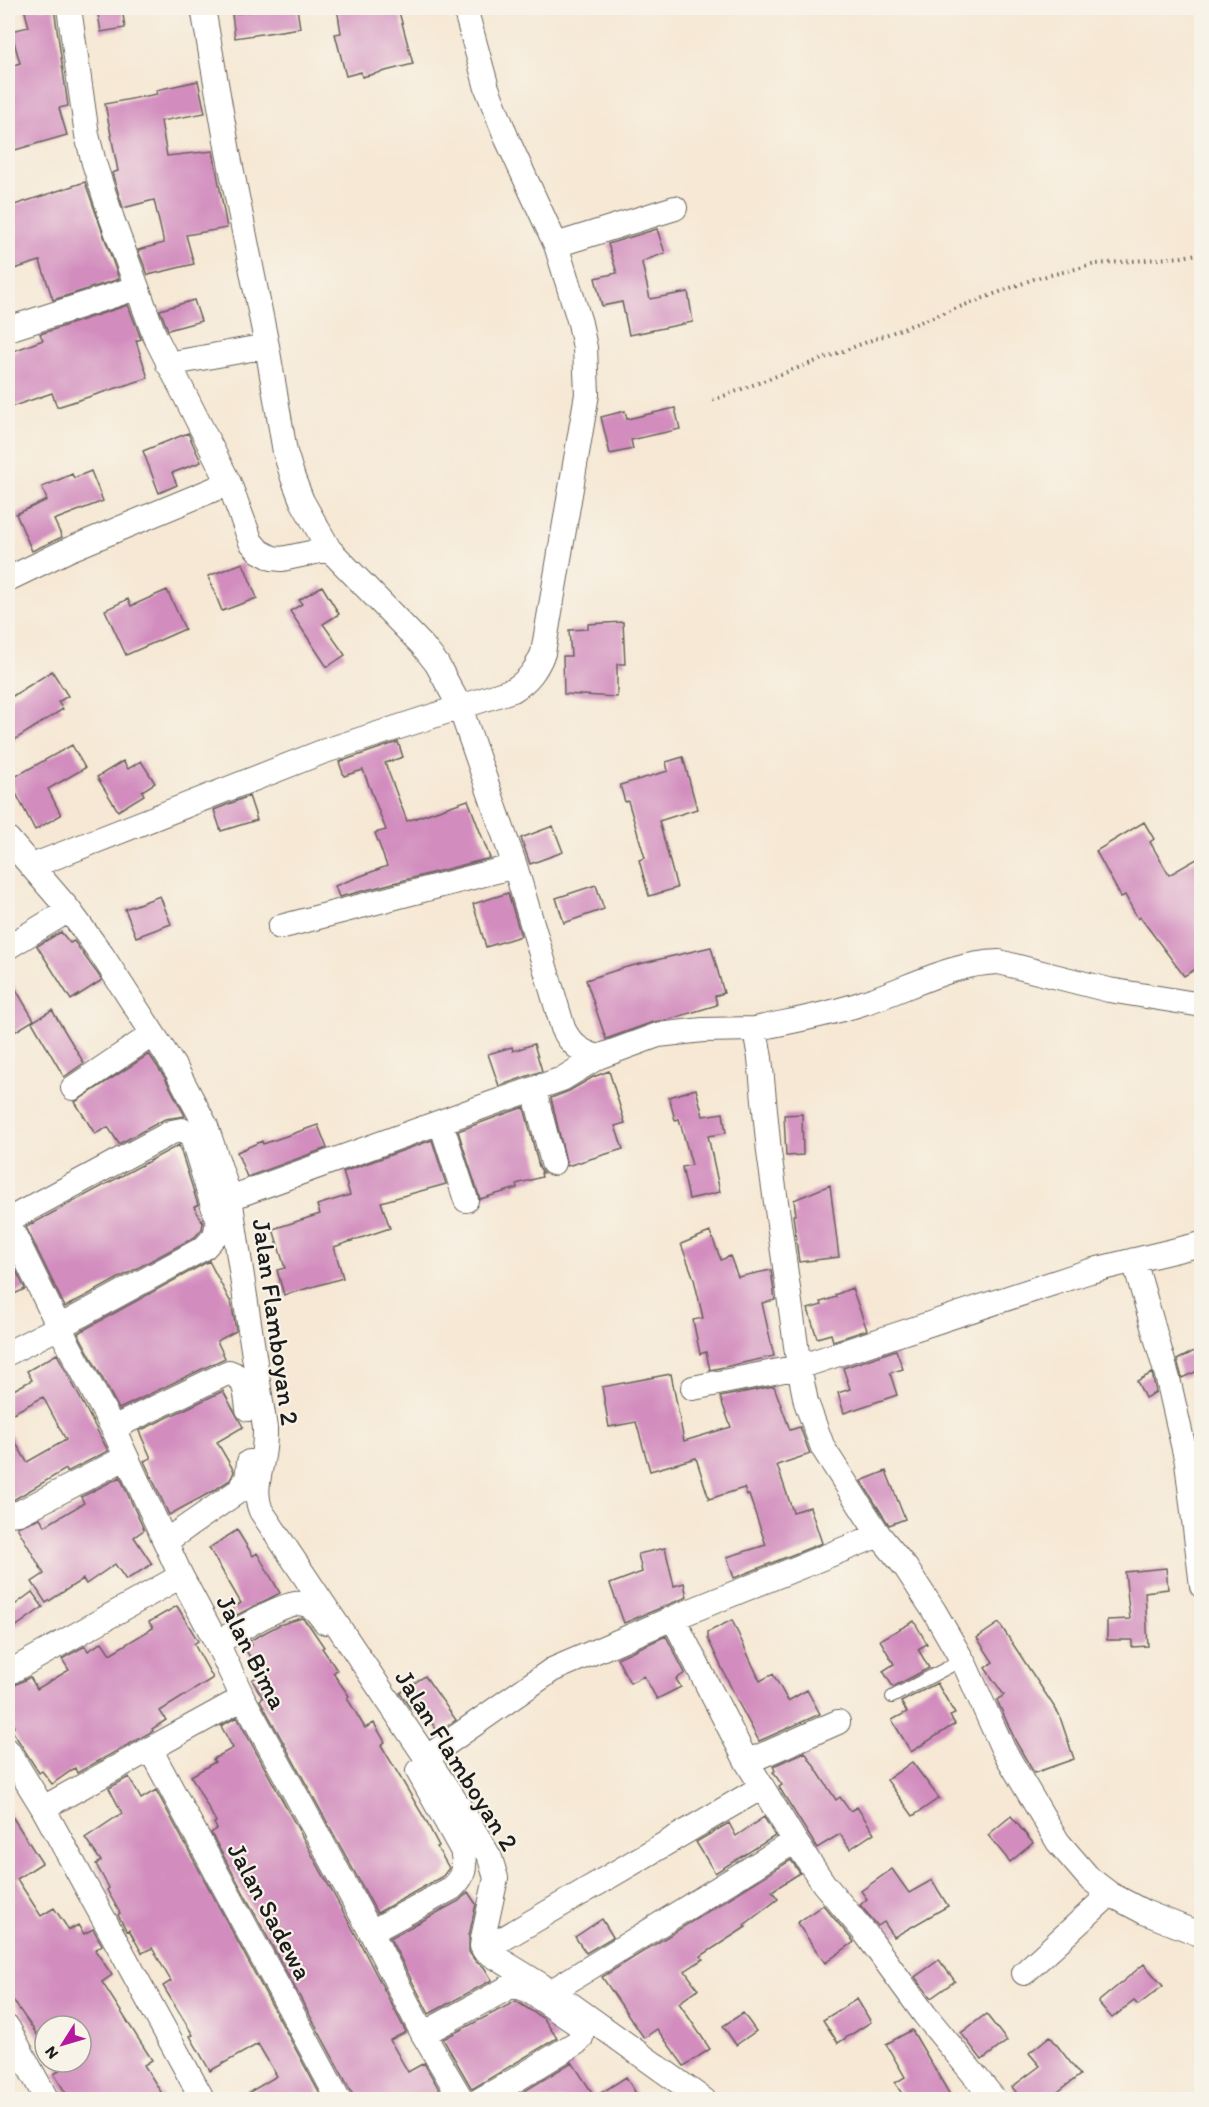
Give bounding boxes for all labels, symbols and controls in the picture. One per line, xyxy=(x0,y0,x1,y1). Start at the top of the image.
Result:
street label: Jalan Flamboyan 2 xyxy=(246,1217,306,1427)
street label: Jalan Bima xyxy=(210,1589,295,1715)
street label: Jalan Flamboyan 2 xyxy=(388,1663,526,1857)
street label: Jalan Sadewa xyxy=(220,1837,320,1985)
north arrow xyxy=(33,2014,93,2074)
text: N xyxy=(41,2043,62,2063)

